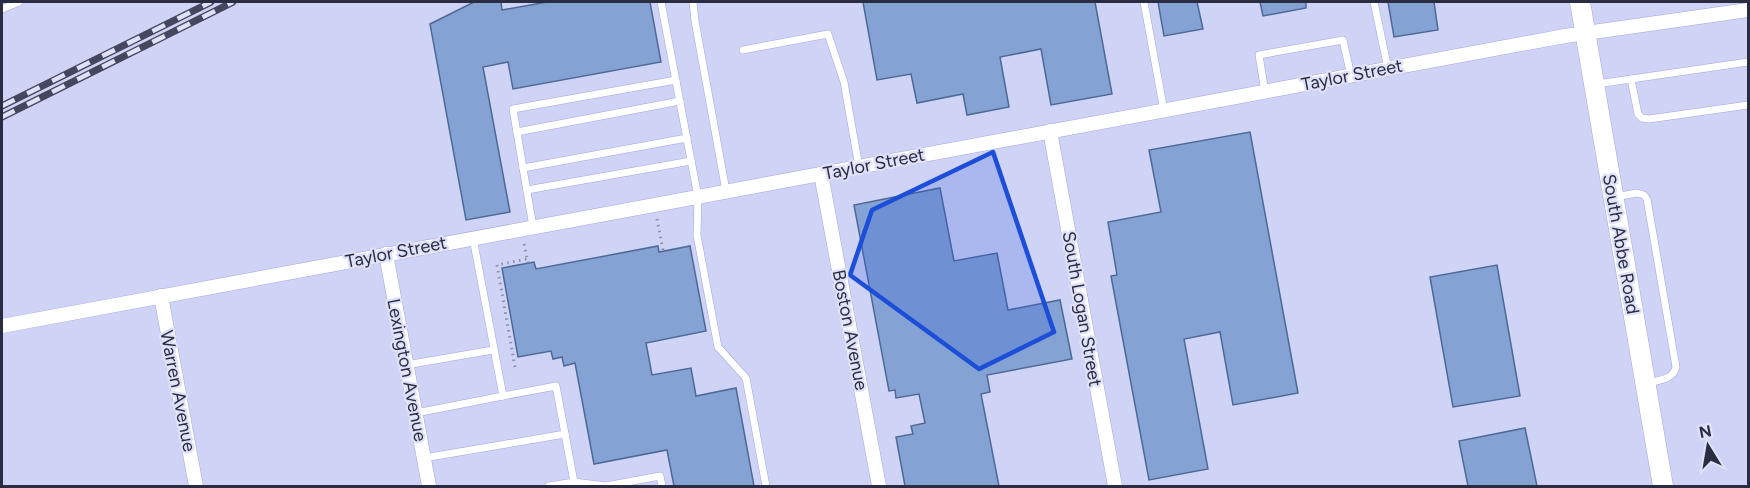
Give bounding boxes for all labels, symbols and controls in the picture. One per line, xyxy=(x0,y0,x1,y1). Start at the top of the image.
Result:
street label: Taylor Street xyxy=(1300,54,1405,96)
street label: Taylor Street xyxy=(822,143,927,185)
street label: South Abbe Road xyxy=(1598,172,1644,316)
street label: South Logan Street xyxy=(1058,230,1107,389)
street label: Taylor Street xyxy=(344,231,449,273)
street label: Boston Avenue xyxy=(828,268,873,392)
street label: Lexington Avenue xyxy=(382,297,432,443)
street label: Warren Avenue xyxy=(155,328,201,454)
north arrow xyxy=(1678,416,1738,476)
text: N xyxy=(1697,421,1713,442)

